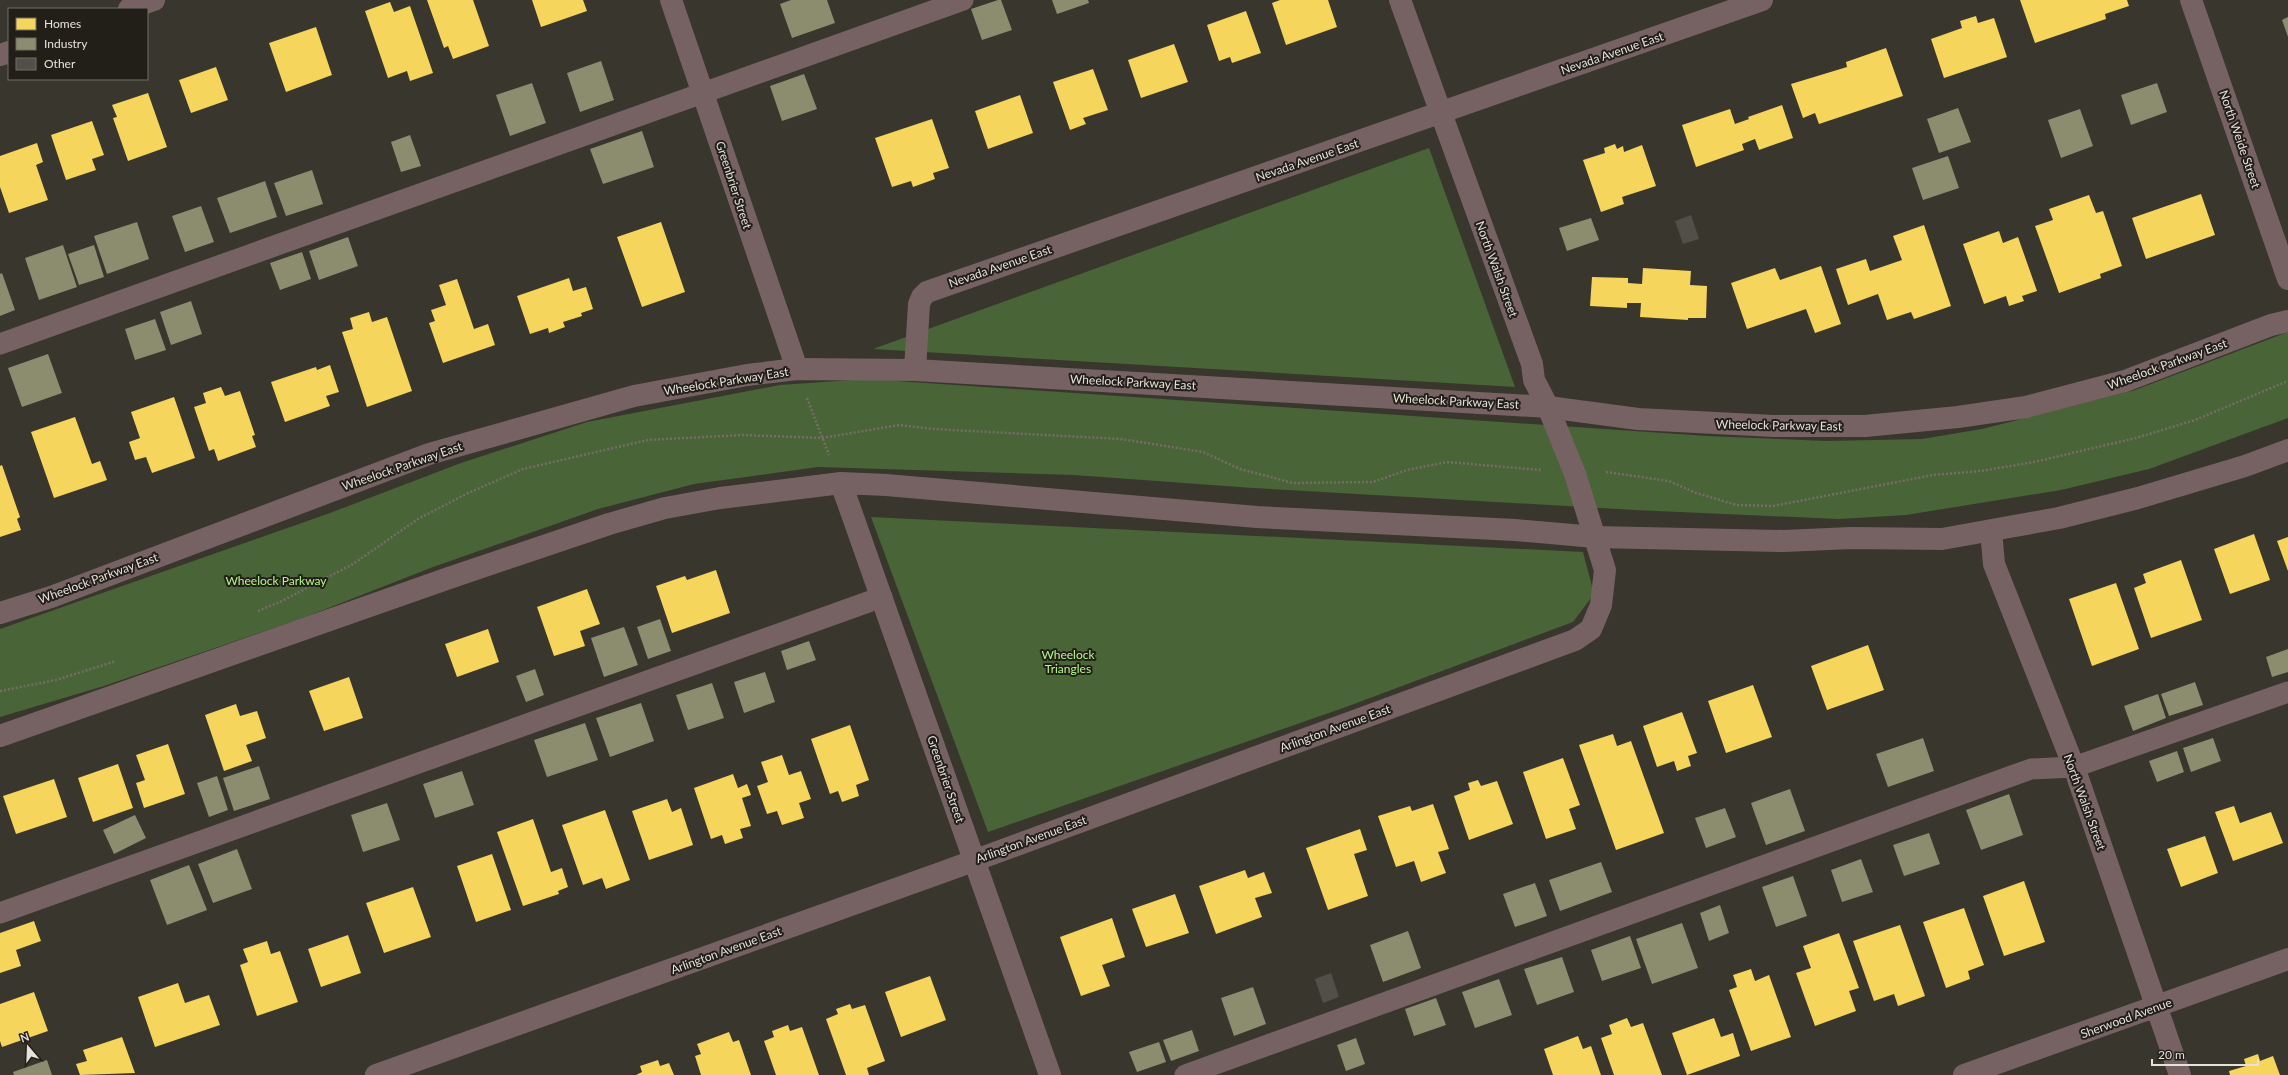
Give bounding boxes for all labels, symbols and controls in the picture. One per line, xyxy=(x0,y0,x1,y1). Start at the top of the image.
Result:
legend xyxy=(8,8,148,80)
text: Homes xyxy=(44,16,81,31)
street label: Nevada Avenue East xyxy=(1559,28,1666,78)
text: Industry xyxy=(44,36,88,51)
text: Other xyxy=(44,56,76,71)
street label: North Weide Street xyxy=(2216,88,2264,191)
street label: Nevada Avenue East xyxy=(1254,135,1361,185)
street label: Greenbrier Street xyxy=(713,139,755,231)
street label: North Walsh Street xyxy=(1473,219,1522,320)
street label: Nevada Avenue East xyxy=(947,241,1054,291)
street label: Wheelock Parkway East xyxy=(2105,335,2229,393)
street label: Wheelock Parkway East xyxy=(663,364,790,398)
street label: Wheelock Parkway East xyxy=(1070,371,1197,393)
street label: Wheelock Parkway East xyxy=(1393,390,1520,412)
street label: Wheelock Parkway East xyxy=(1716,416,1843,434)
street label: Wheelock Parkway East xyxy=(340,438,465,494)
street label: Wheelock Parkway East xyxy=(36,549,160,607)
park label: Wheelock Parkway xyxy=(225,573,327,588)
park label: Wheelock Triangles xyxy=(1041,647,1095,676)
street label: Arlington Avenue East xyxy=(1278,701,1393,755)
street label: Greenbrier Street xyxy=(924,733,968,825)
street label: North Walsh Street xyxy=(2061,752,2110,853)
street label: Arlington Avenue East xyxy=(974,812,1089,866)
street label: Arlington Avenue East xyxy=(669,923,784,977)
street label: Sherwood Avenue xyxy=(2078,995,2174,1041)
north arrow xyxy=(8,1027,48,1067)
text: N xyxy=(18,1030,31,1045)
scale bar xyxy=(2152,1041,2258,1067)
text: 20 m xyxy=(2158,1047,2185,1062)

